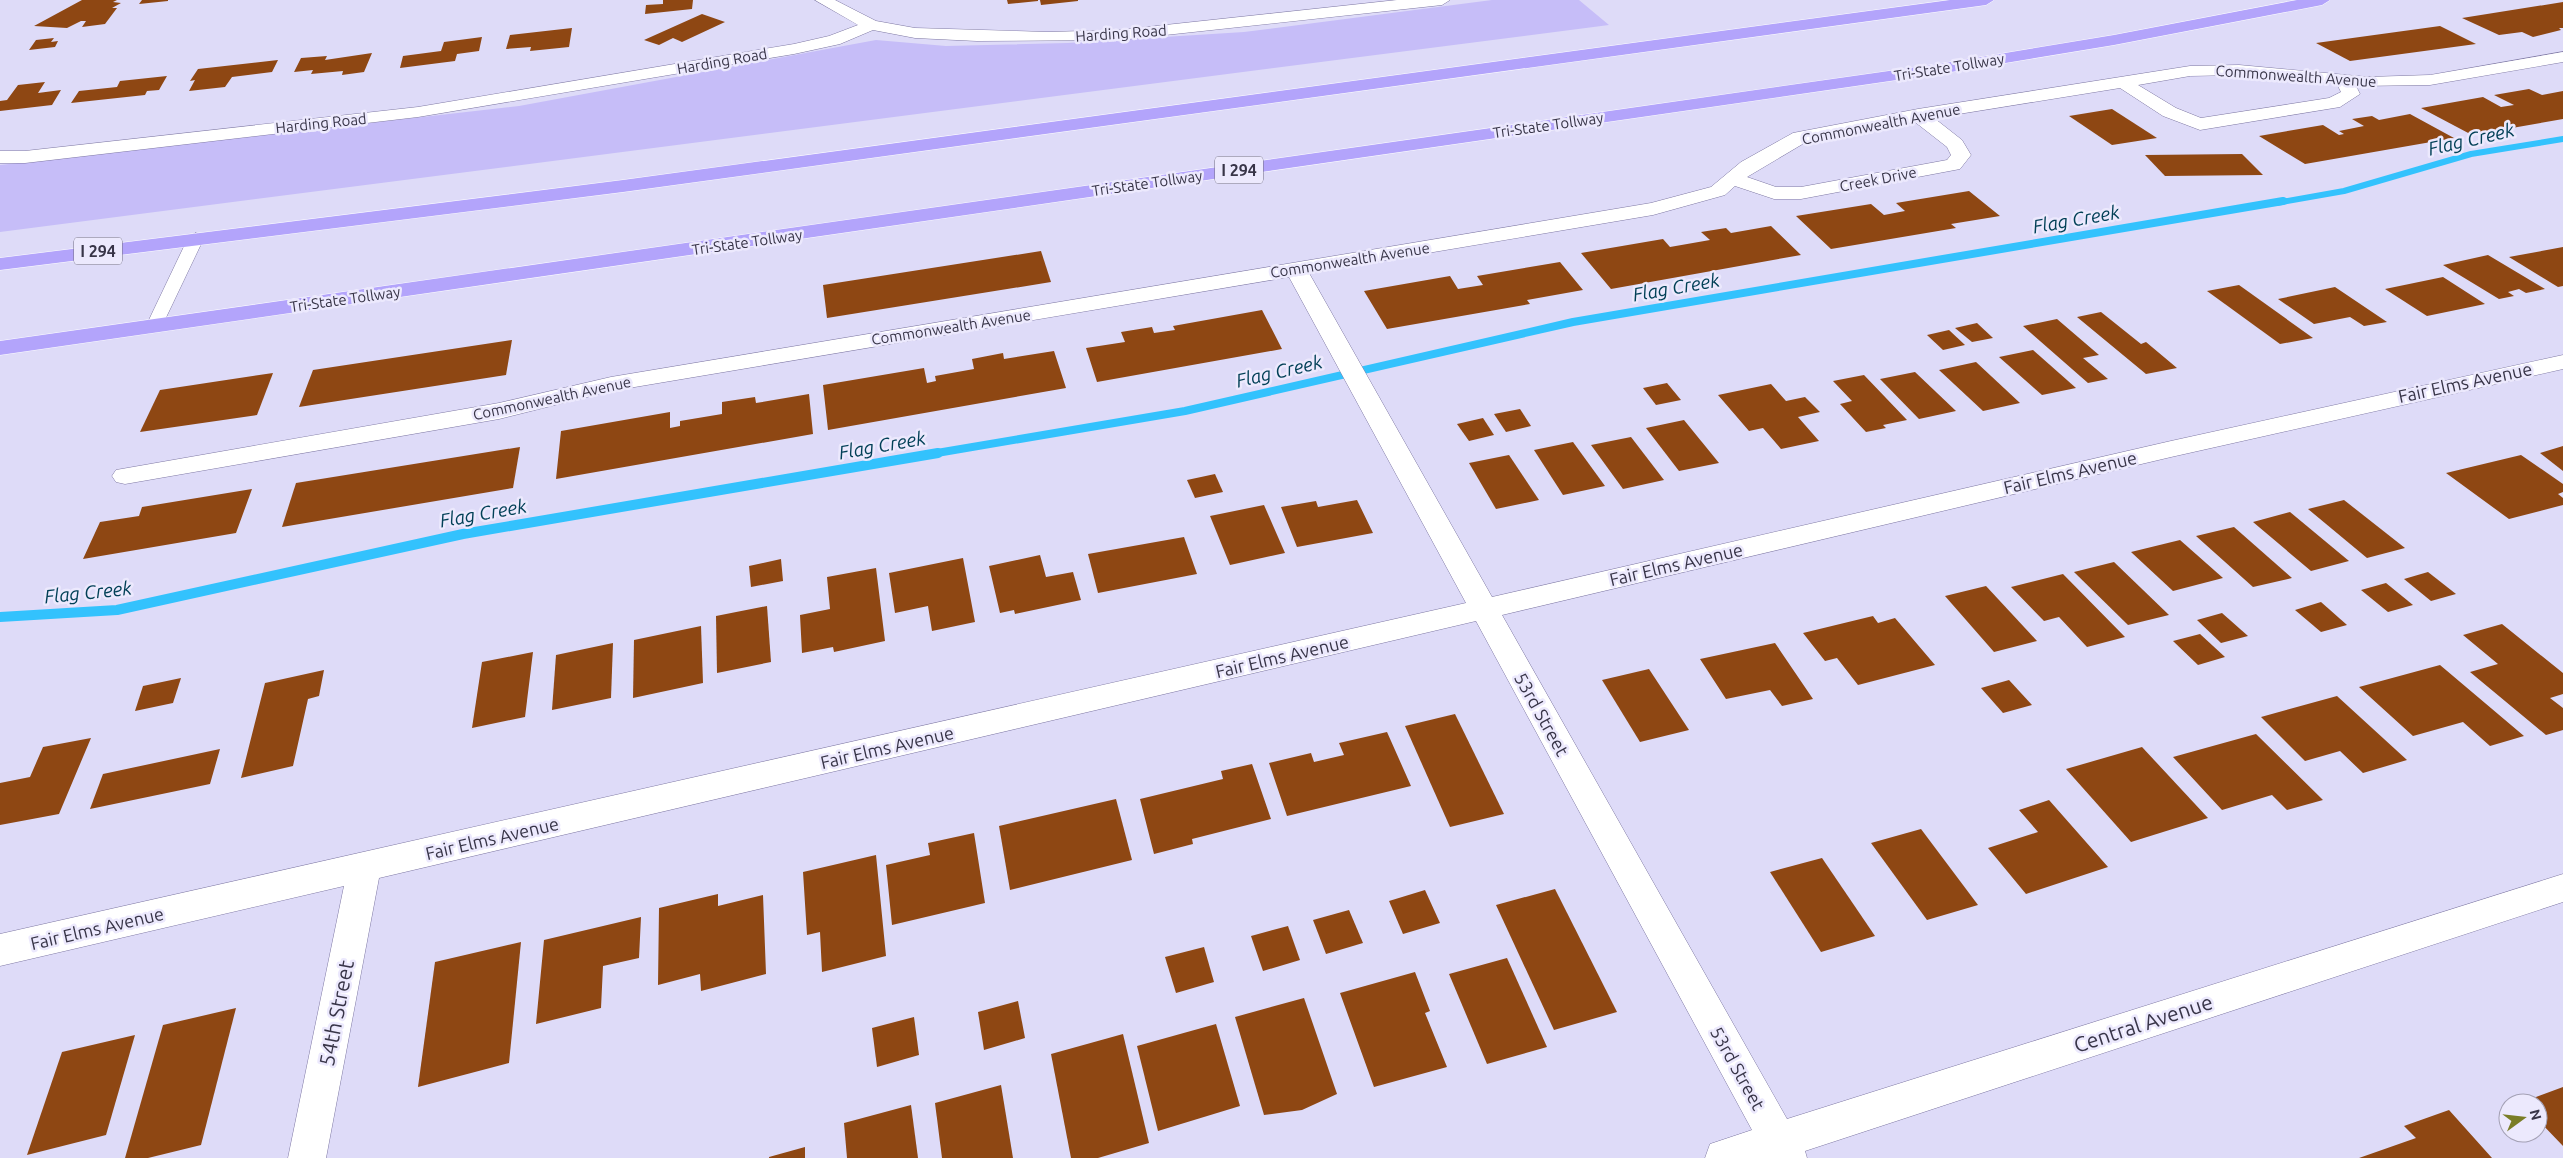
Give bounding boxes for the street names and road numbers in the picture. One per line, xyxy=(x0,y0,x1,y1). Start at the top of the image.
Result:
street label: Harding Road xyxy=(1075,21,1167,45)
street label: Harding Road xyxy=(675,45,769,77)
street label: Tri-State Tollway xyxy=(1893,50,2005,84)
street label: Commonwealth Avenue xyxy=(2215,62,2377,90)
street label: Commonwealth Avenue xyxy=(1800,100,1962,148)
street label: Tri-State Tollway xyxy=(1492,109,1604,141)
street label: Harding Road xyxy=(275,110,367,136)
road number: I 294 xyxy=(1215,156,1263,184)
street label: Creek Drive xyxy=(1838,163,1918,195)
street label: Tri-State Tollway xyxy=(1091,167,1203,199)
street label: Tri-State Tollway xyxy=(691,226,803,258)
road number: I 294 xyxy=(74,238,122,264)
street label: Commonwealth Avenue xyxy=(1269,239,1431,281)
street label: Tri-State Tollway xyxy=(289,283,401,315)
street label: Commonwealth Avenue xyxy=(870,306,1032,348)
street label: Fair Elms Avenue xyxy=(2396,358,2534,406)
street label: Commonwealth Avenue xyxy=(471,373,633,423)
street label: Fair Elms Avenue xyxy=(2001,447,2139,497)
street label: Fair Elms Avenue xyxy=(1607,539,1745,589)
street label: Fair Elms Avenue xyxy=(1213,631,1351,681)
street label: 53rd Street xyxy=(1511,669,1573,759)
street label: Fair Elms Avenue xyxy=(818,722,956,772)
street label: Fair Elms Avenue xyxy=(423,813,561,863)
street label: Fair Elms Avenue xyxy=(28,903,166,953)
street label: 54th Street xyxy=(314,958,358,1068)
street label: Central Avenue xyxy=(2071,989,2215,1057)
street label: 53rd Street xyxy=(1707,1023,1769,1113)

